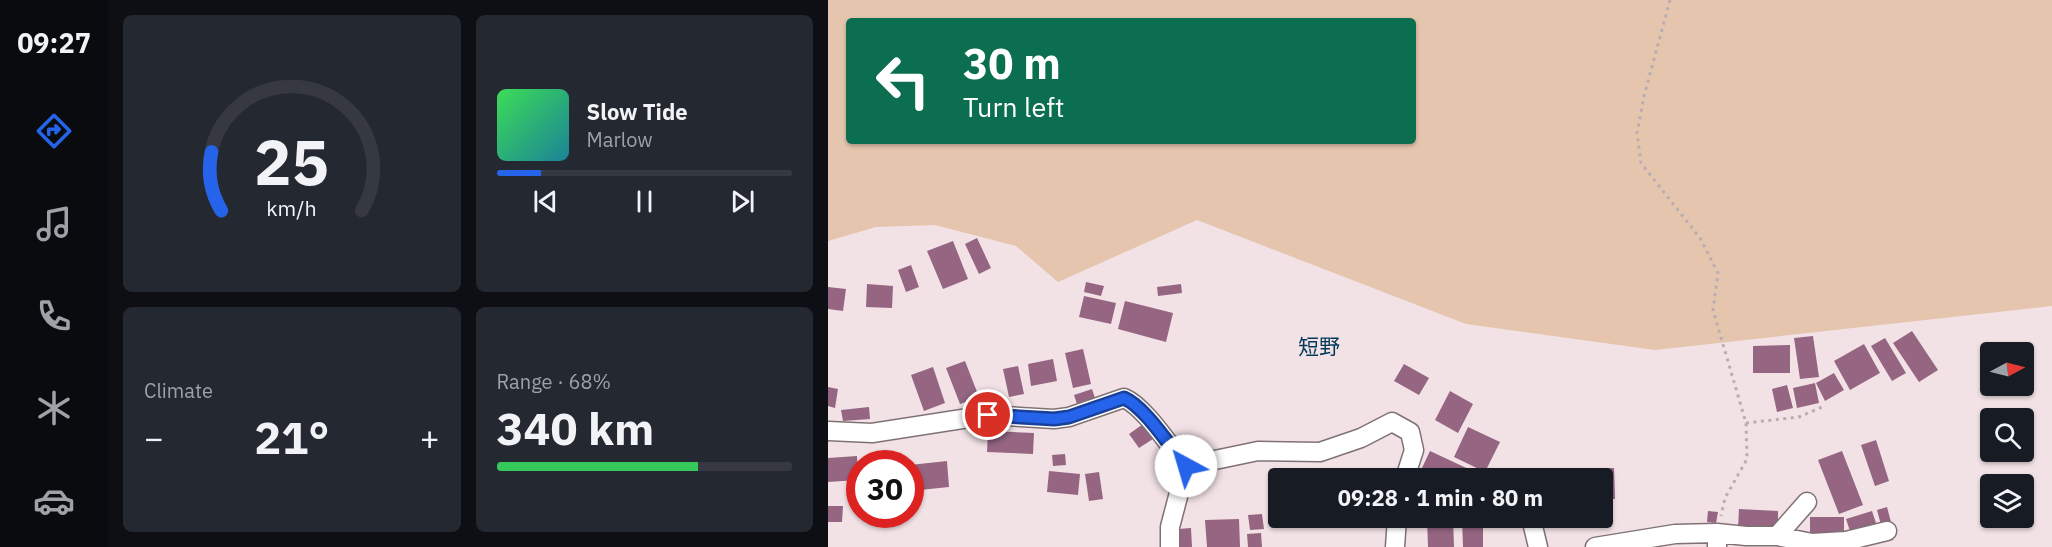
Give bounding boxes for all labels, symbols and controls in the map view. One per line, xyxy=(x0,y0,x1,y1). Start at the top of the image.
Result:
text: 09:27 xyxy=(17,25,91,60)
text: 30 m xyxy=(963,36,1061,91)
icon: left xyxy=(864,42,942,120)
text: Turn left xyxy=(963,89,1064,124)
text: Slow Tide xyxy=(587,97,688,126)
icon: directions xyxy=(33,110,75,152)
text: 25 xyxy=(254,121,329,202)
text: Marlow xyxy=(587,126,653,153)
icon: previous xyxy=(529,185,562,218)
icon: pause xyxy=(628,185,661,218)
icon: next xyxy=(726,185,759,218)
text: km/h xyxy=(267,194,317,222)
icon: music xyxy=(33,203,75,245)
icon: phone xyxy=(33,295,75,337)
district label: 短野 xyxy=(1298,332,1340,360)
north arrow xyxy=(1980,342,2034,396)
map controls xyxy=(1980,342,2034,528)
text: Range · 68% xyxy=(497,368,611,395)
text: Climate xyxy=(144,377,213,404)
icon: climate xyxy=(33,387,75,429)
pin xyxy=(962,389,1013,440)
icon: arrive xyxy=(971,398,1004,431)
text: 340 km xyxy=(497,399,654,457)
text: 21° xyxy=(254,408,329,466)
button: search xyxy=(1980,408,2034,462)
text: − xyxy=(144,416,164,459)
text: + xyxy=(420,416,440,459)
position arrow xyxy=(1154,434,1218,498)
speed limit sign: 30 xyxy=(846,450,924,528)
button: layers xyxy=(1980,474,2034,528)
icon: car xyxy=(33,480,75,522)
text: 09:28 · 1 min · 80 m xyxy=(1338,483,1543,512)

